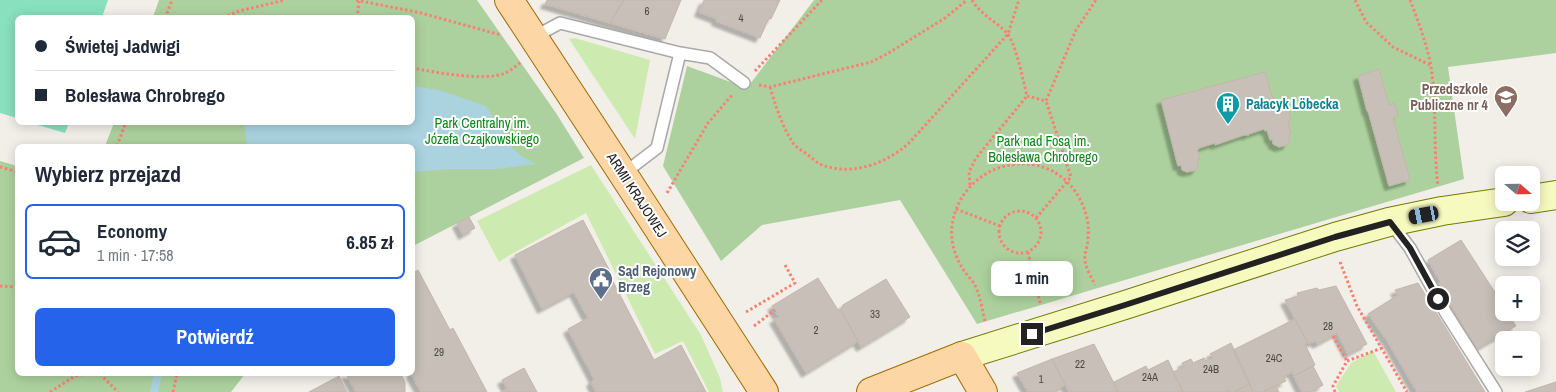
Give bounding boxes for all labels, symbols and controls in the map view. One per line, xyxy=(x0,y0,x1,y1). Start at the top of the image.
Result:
house number: 6 xyxy=(644,4,650,18)
house number: 4 xyxy=(738,11,744,25)
text: Świetej Jadwigi xyxy=(65,33,180,59)
place label: Przedszkole Publiczne nr 4 xyxy=(1410,80,1489,114)
text: Bolesława Chrobrego xyxy=(65,82,225,108)
school or university icon: Przedszkole Publiczne nr 4 xyxy=(1493,84,1519,118)
building icon: Pałacyk Löbecka xyxy=(1215,91,1241,125)
place label: Pałacyk Löbecka xyxy=(1246,95,1339,113)
park label: Park Centralny im. Józefa Czajkowskiego xyxy=(425,114,539,148)
park label: Park nad Fosą im. Bolesława Chrobrego xyxy=(988,132,1098,166)
street label: ARMII KRAJOWEJ xyxy=(602,148,671,241)
text: Wybierz przejazd xyxy=(35,159,181,189)
north arrow xyxy=(1495,166,1540,211)
map controls xyxy=(1495,166,1540,376)
car xyxy=(1407,205,1440,225)
text: Economy xyxy=(97,218,167,244)
icon: car xyxy=(37,219,82,264)
button: layers xyxy=(1495,221,1540,266)
text: 6.85 zł xyxy=(346,229,393,255)
text: 1 min · 17:58 xyxy=(97,244,174,266)
place label: Sąd Rejonowy Brzeg xyxy=(618,262,697,296)
callout: 1 min xyxy=(991,262,1073,296)
public building icon: Sąd Rejonowy Brzeg xyxy=(588,266,614,300)
text: 1 min xyxy=(1015,267,1049,289)
button: + xyxy=(1495,276,1540,321)
route start xyxy=(1427,288,1449,310)
house number: 33 xyxy=(870,307,880,321)
button: Potwierdź xyxy=(35,308,395,366)
house number: 28 xyxy=(1323,319,1333,333)
house number: 2 xyxy=(813,323,819,337)
route end xyxy=(1021,323,1043,345)
button: − xyxy=(1495,331,1540,376)
house number: 29 xyxy=(434,345,444,359)
house number: 24C xyxy=(1266,351,1283,365)
house number: 22 xyxy=(1075,357,1085,371)
house number: 24B xyxy=(1203,362,1219,376)
house number: 24A xyxy=(1142,370,1159,384)
house number: 1 xyxy=(1038,372,1044,386)

